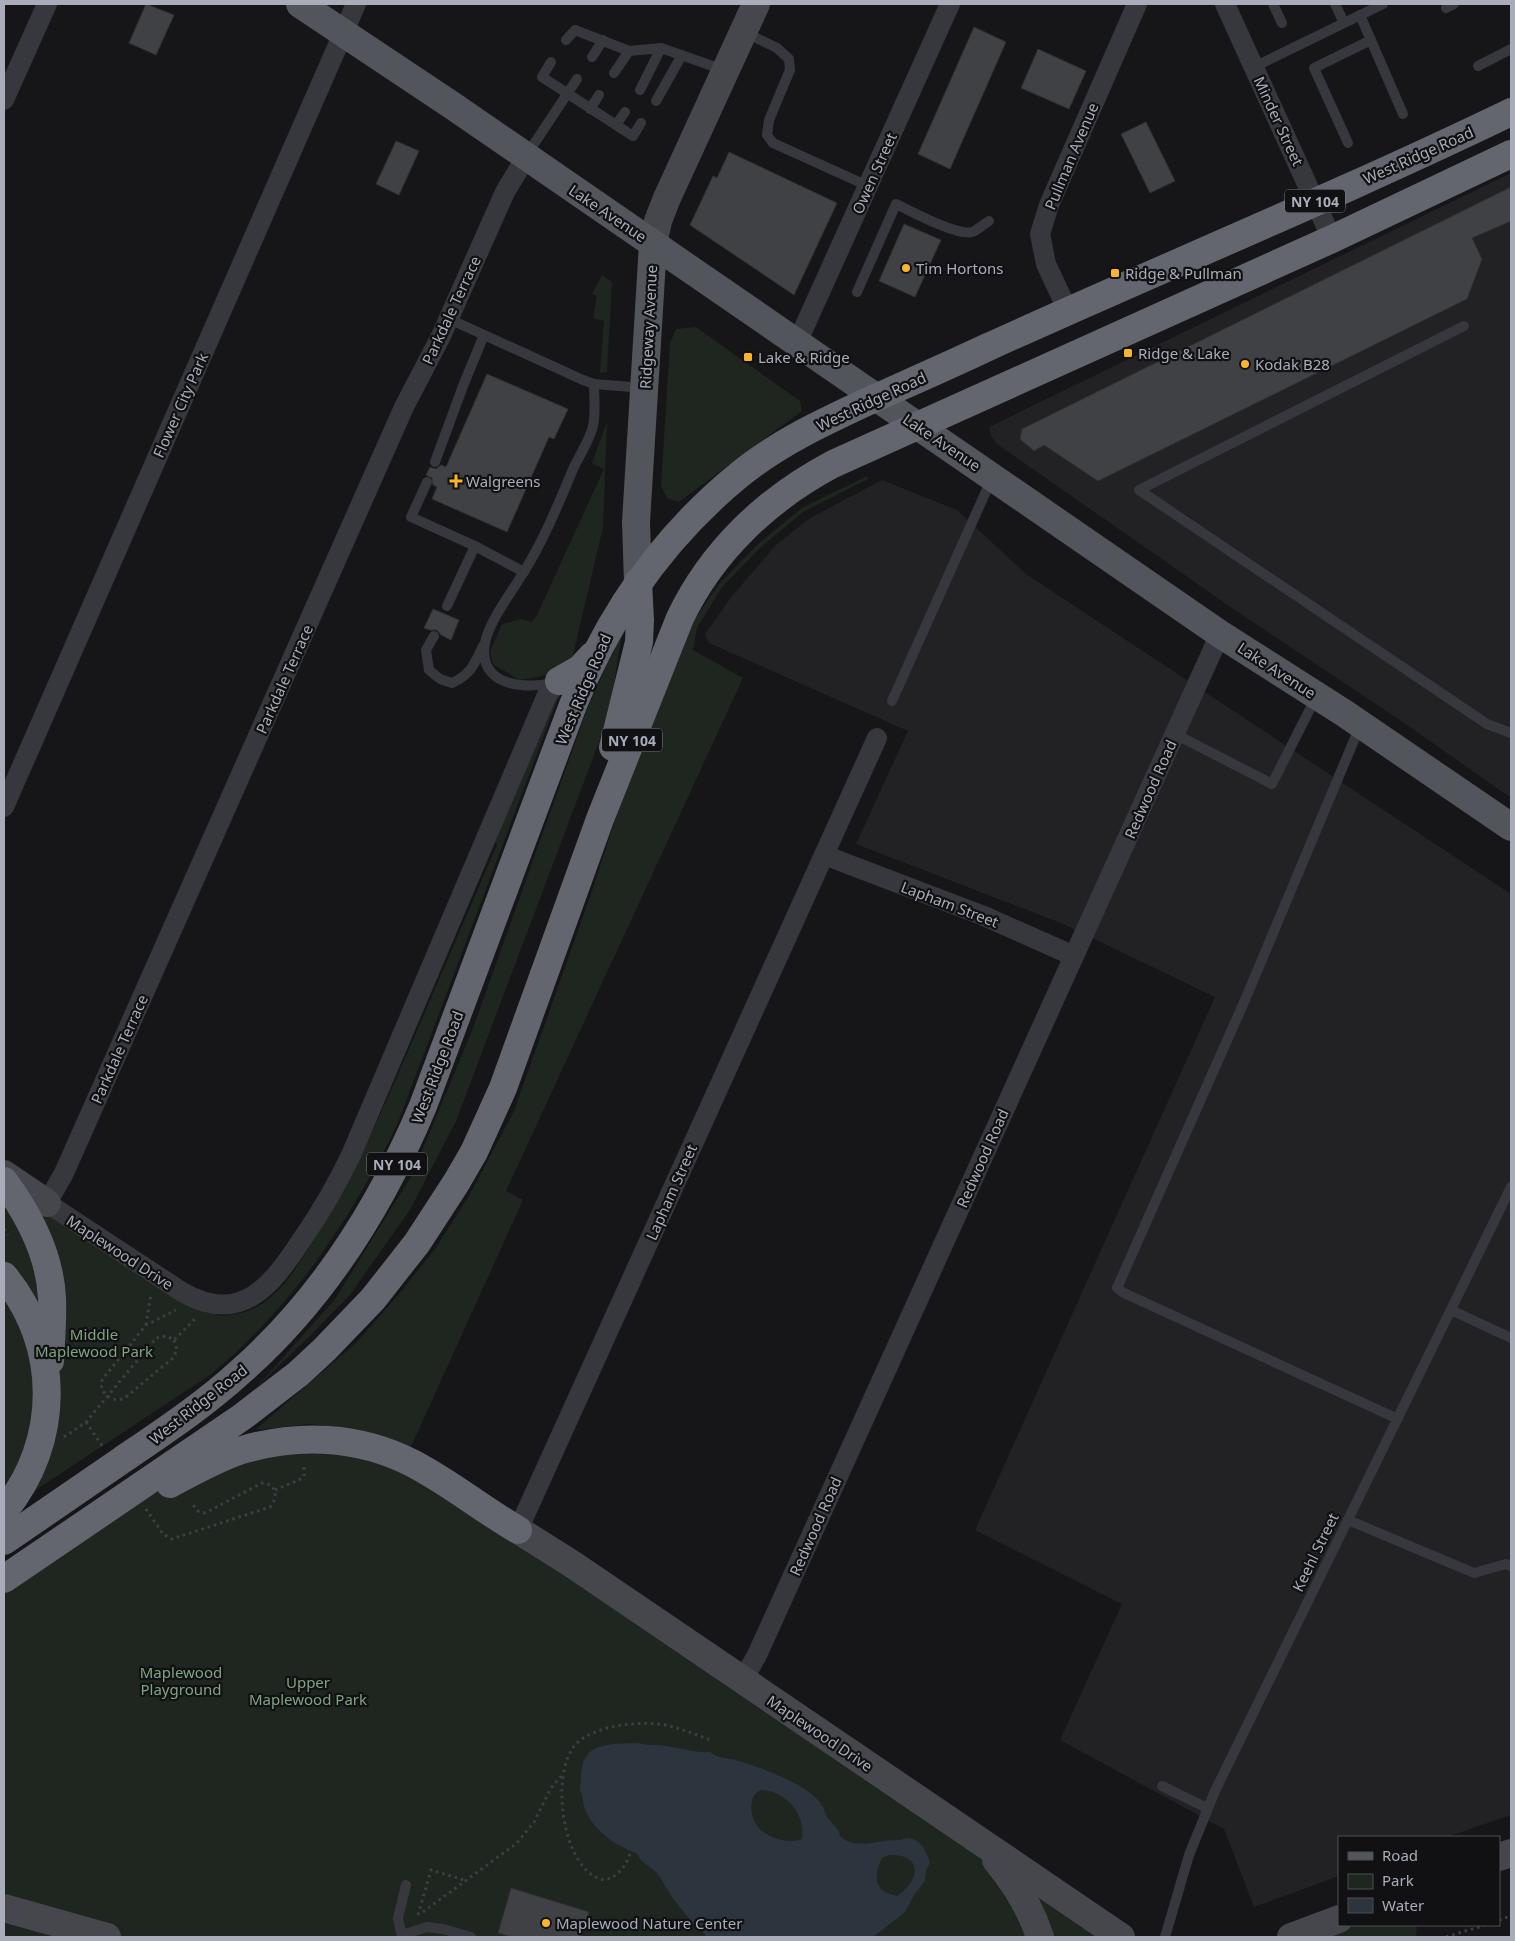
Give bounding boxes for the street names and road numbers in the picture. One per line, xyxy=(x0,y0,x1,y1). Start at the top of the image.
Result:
street label: Minder Street xyxy=(1250,73,1309,169)
street label: Pullman Avenue xyxy=(1039,99,1103,213)
street label: West Ridge Road xyxy=(1360,122,1476,188)
street label: Owen Street xyxy=(847,129,901,217)
street label: Lake Avenue xyxy=(565,180,651,246)
road number: NY 104 xyxy=(1285,190,1345,212)
street label: Parkdale Terrace xyxy=(417,253,485,367)
street label: Ridgeway Avenue xyxy=(635,264,661,390)
street label: Flower City Park xyxy=(148,349,212,461)
street label: West Ridge Road xyxy=(813,367,929,435)
street label: Lake Avenue xyxy=(899,409,985,475)
street label: Parkdale Terrace xyxy=(251,621,317,737)
street label: West Ridge Road xyxy=(551,630,615,748)
street label: Lake Avenue xyxy=(1234,637,1320,703)
road number: NY 104 xyxy=(602,728,662,752)
street label: Redwood Road xyxy=(1119,736,1181,842)
street label: Lapham Street xyxy=(898,876,1002,932)
street label: Parkdale Terrace xyxy=(86,991,152,1107)
street label: West Ridge Road xyxy=(406,1008,468,1126)
street label: Redwood Road xyxy=(951,1105,1013,1211)
street label: Lapham Street xyxy=(641,1140,701,1243)
road number: NY 104 xyxy=(367,1152,427,1176)
street label: Maplewood Drive xyxy=(63,1210,177,1294)
street label: West Ridge Road xyxy=(145,1360,251,1448)
street label: Redwood Road xyxy=(784,1473,846,1579)
street label: Keehl Street xyxy=(1287,1509,1343,1595)
street label: Maplewood Drive xyxy=(763,1690,877,1776)

